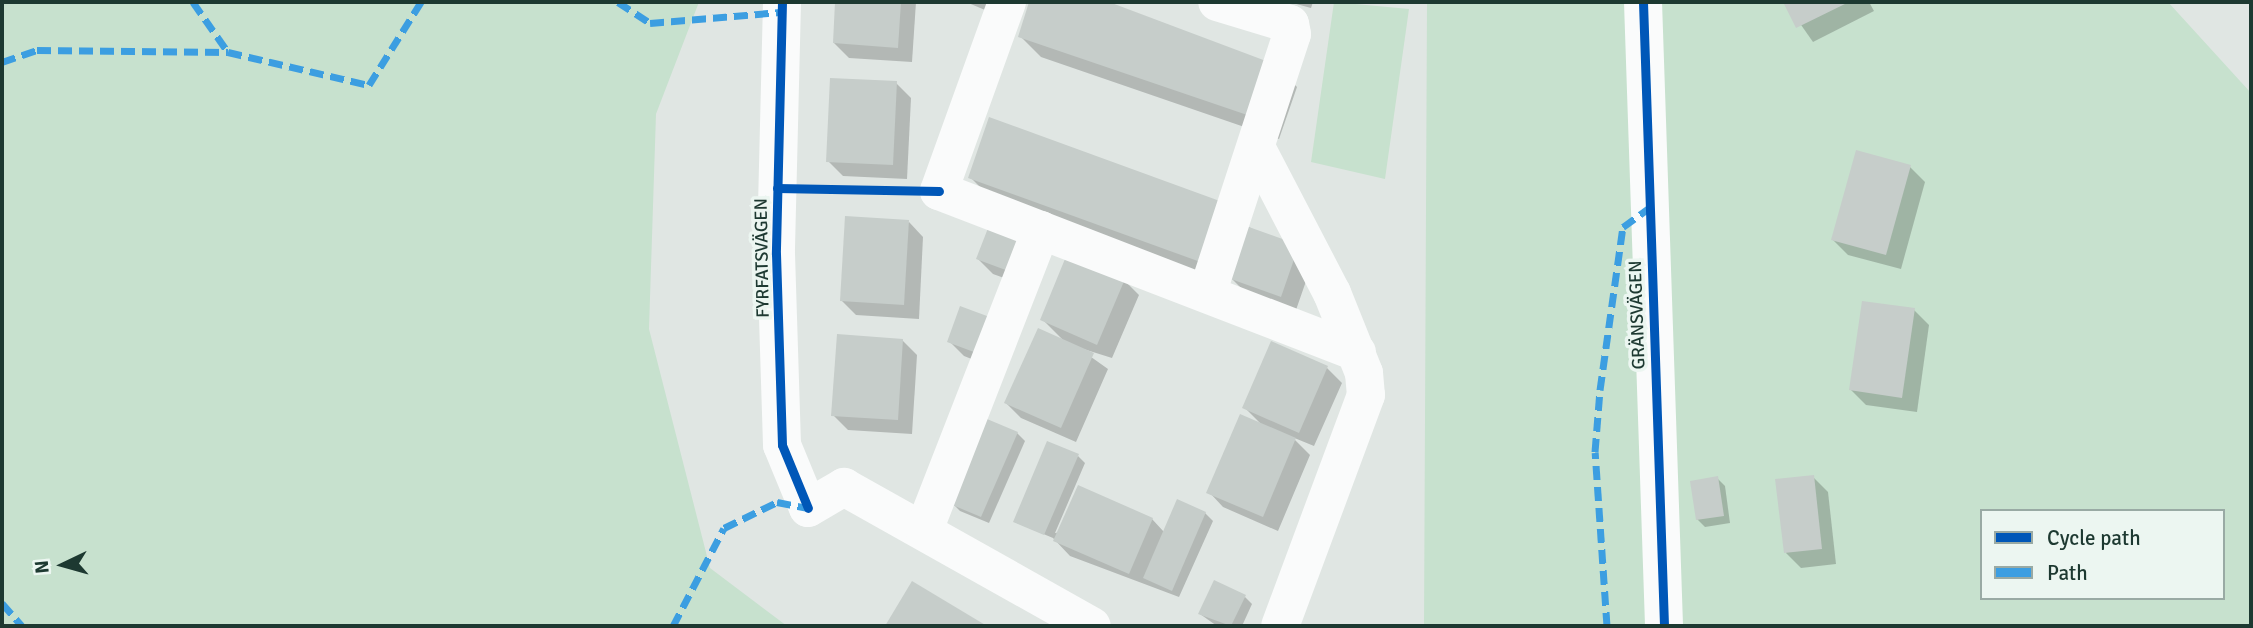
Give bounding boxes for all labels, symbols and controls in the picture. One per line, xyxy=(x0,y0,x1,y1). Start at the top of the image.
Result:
street label: FYRFATSVÄGEN xyxy=(750,198,774,318)
street label: GRÄNSVÄGEN xyxy=(1624,260,1650,370)
legend xyxy=(1980,509,2225,600)
text: Cycle path xyxy=(2047,525,2141,551)
north arrow xyxy=(28,530,98,600)
text: N xyxy=(30,559,55,574)
text: Path xyxy=(2047,560,2088,586)

